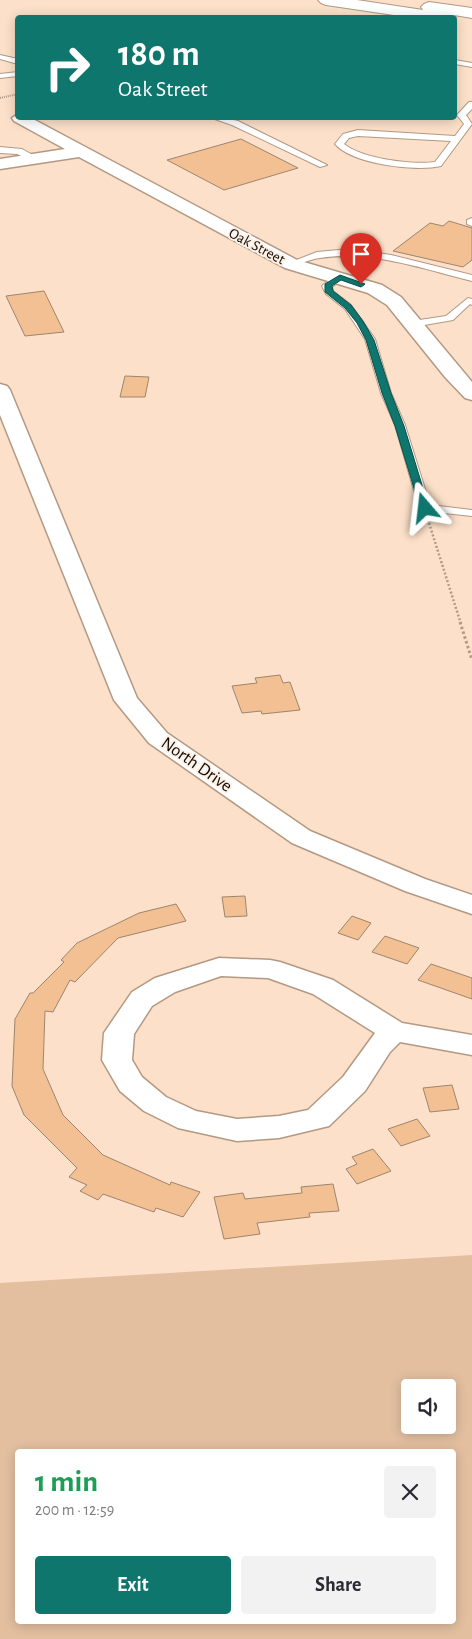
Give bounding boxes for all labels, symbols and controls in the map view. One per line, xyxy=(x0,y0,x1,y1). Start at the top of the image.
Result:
icon: right xyxy=(35,35,100,100)
text: 180 m xyxy=(118,37,200,72)
text: Oak Street xyxy=(118,78,208,100)
street label: Oak Street xyxy=(226,225,287,267)
pin xyxy=(340,233,382,284)
icon: arrive xyxy=(347,240,375,268)
position arrow xyxy=(398,481,450,533)
street label: North Drive xyxy=(158,734,235,796)
map controls xyxy=(401,1379,456,1434)
button: sound xyxy=(401,1379,456,1434)
button: close xyxy=(384,1466,436,1518)
text: 1 min xyxy=(35,1467,98,1497)
text: 200 m · 12:59 xyxy=(35,1502,114,1518)
button: Exit xyxy=(35,1556,231,1614)
button: Share xyxy=(241,1556,436,1614)

